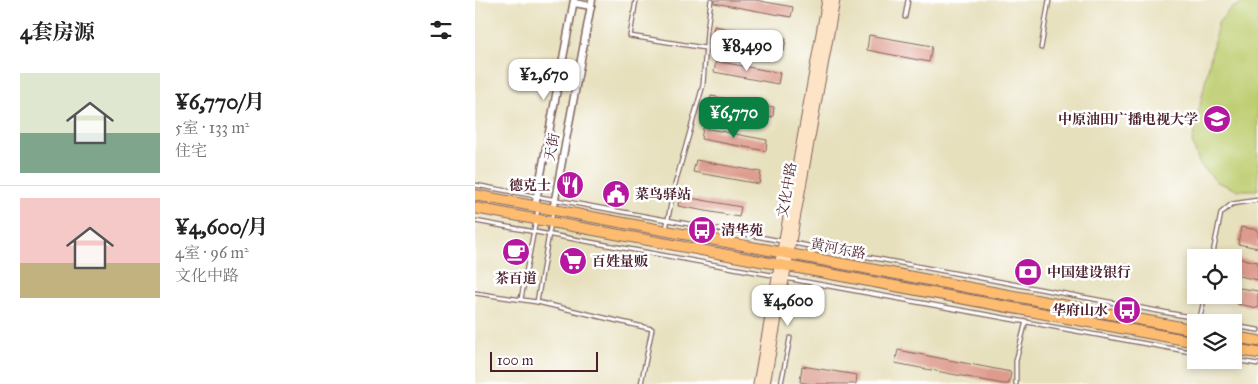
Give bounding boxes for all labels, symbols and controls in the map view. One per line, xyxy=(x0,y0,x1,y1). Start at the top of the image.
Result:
icon: filters xyxy=(427,16,455,44)
text: 4套房源 xyxy=(20,19,95,45)
pin: ¥8,490 xyxy=(706,30,788,72)
text: ¥8,490 xyxy=(722,36,772,55)
pin: ¥2,670 xyxy=(503,58,585,101)
text: ¥2,670 xyxy=(520,65,568,84)
text: ¥6,770/月 xyxy=(175,89,265,115)
icon: home xyxy=(60,93,120,153)
pin: ¥6,770 xyxy=(693,96,775,139)
text: ¥6,770 xyxy=(710,103,758,122)
school or university icon: 中原油田广播电视大学 xyxy=(1202,104,1232,134)
place label: 中原油田广播电视大学 xyxy=(1058,111,1198,128)
text: 5室 · 133 m² xyxy=(175,118,249,137)
street label: 天街 xyxy=(541,132,563,162)
text: 住宅 xyxy=(175,141,207,160)
street label: 文化中路 xyxy=(774,161,800,219)
restaurant icon: 德克士 xyxy=(555,170,585,200)
place label: 德克士 xyxy=(509,177,551,194)
public building icon: 菜鸟驿站 xyxy=(601,179,631,209)
place label: 菜鸟驿站 xyxy=(635,186,691,203)
text: ¥4,600/月 xyxy=(175,214,268,240)
bus stop icon: 清华苑 xyxy=(687,215,717,245)
icon: home xyxy=(60,218,120,278)
place label: 清华苑 xyxy=(721,222,763,239)
street label: 黄河东路 xyxy=(809,235,867,263)
cafe icon: 茶百道 xyxy=(501,237,531,267)
text: 4室 · 96 m² xyxy=(175,243,249,262)
supermarket icon: 百姓量贩 xyxy=(558,246,588,276)
map controls xyxy=(1187,249,1242,369)
button: locate xyxy=(1187,249,1242,304)
place label: 百姓量贩 xyxy=(592,253,648,270)
bank icon: 中国建设银行 xyxy=(1013,257,1043,287)
place label: 中国建设银行 xyxy=(1047,264,1131,281)
text: 文化中路 xyxy=(175,266,239,285)
place label: 茶百道 xyxy=(495,270,537,287)
pin: ¥4,600 xyxy=(747,284,829,327)
text: ¥4,600 xyxy=(763,291,813,310)
bus stop icon: 华府山水 xyxy=(1112,295,1142,325)
place label: 华府山水 xyxy=(1052,302,1108,319)
button: layers xyxy=(1187,314,1242,369)
scale bar xyxy=(490,349,597,372)
text: 100 m xyxy=(497,352,534,369)

